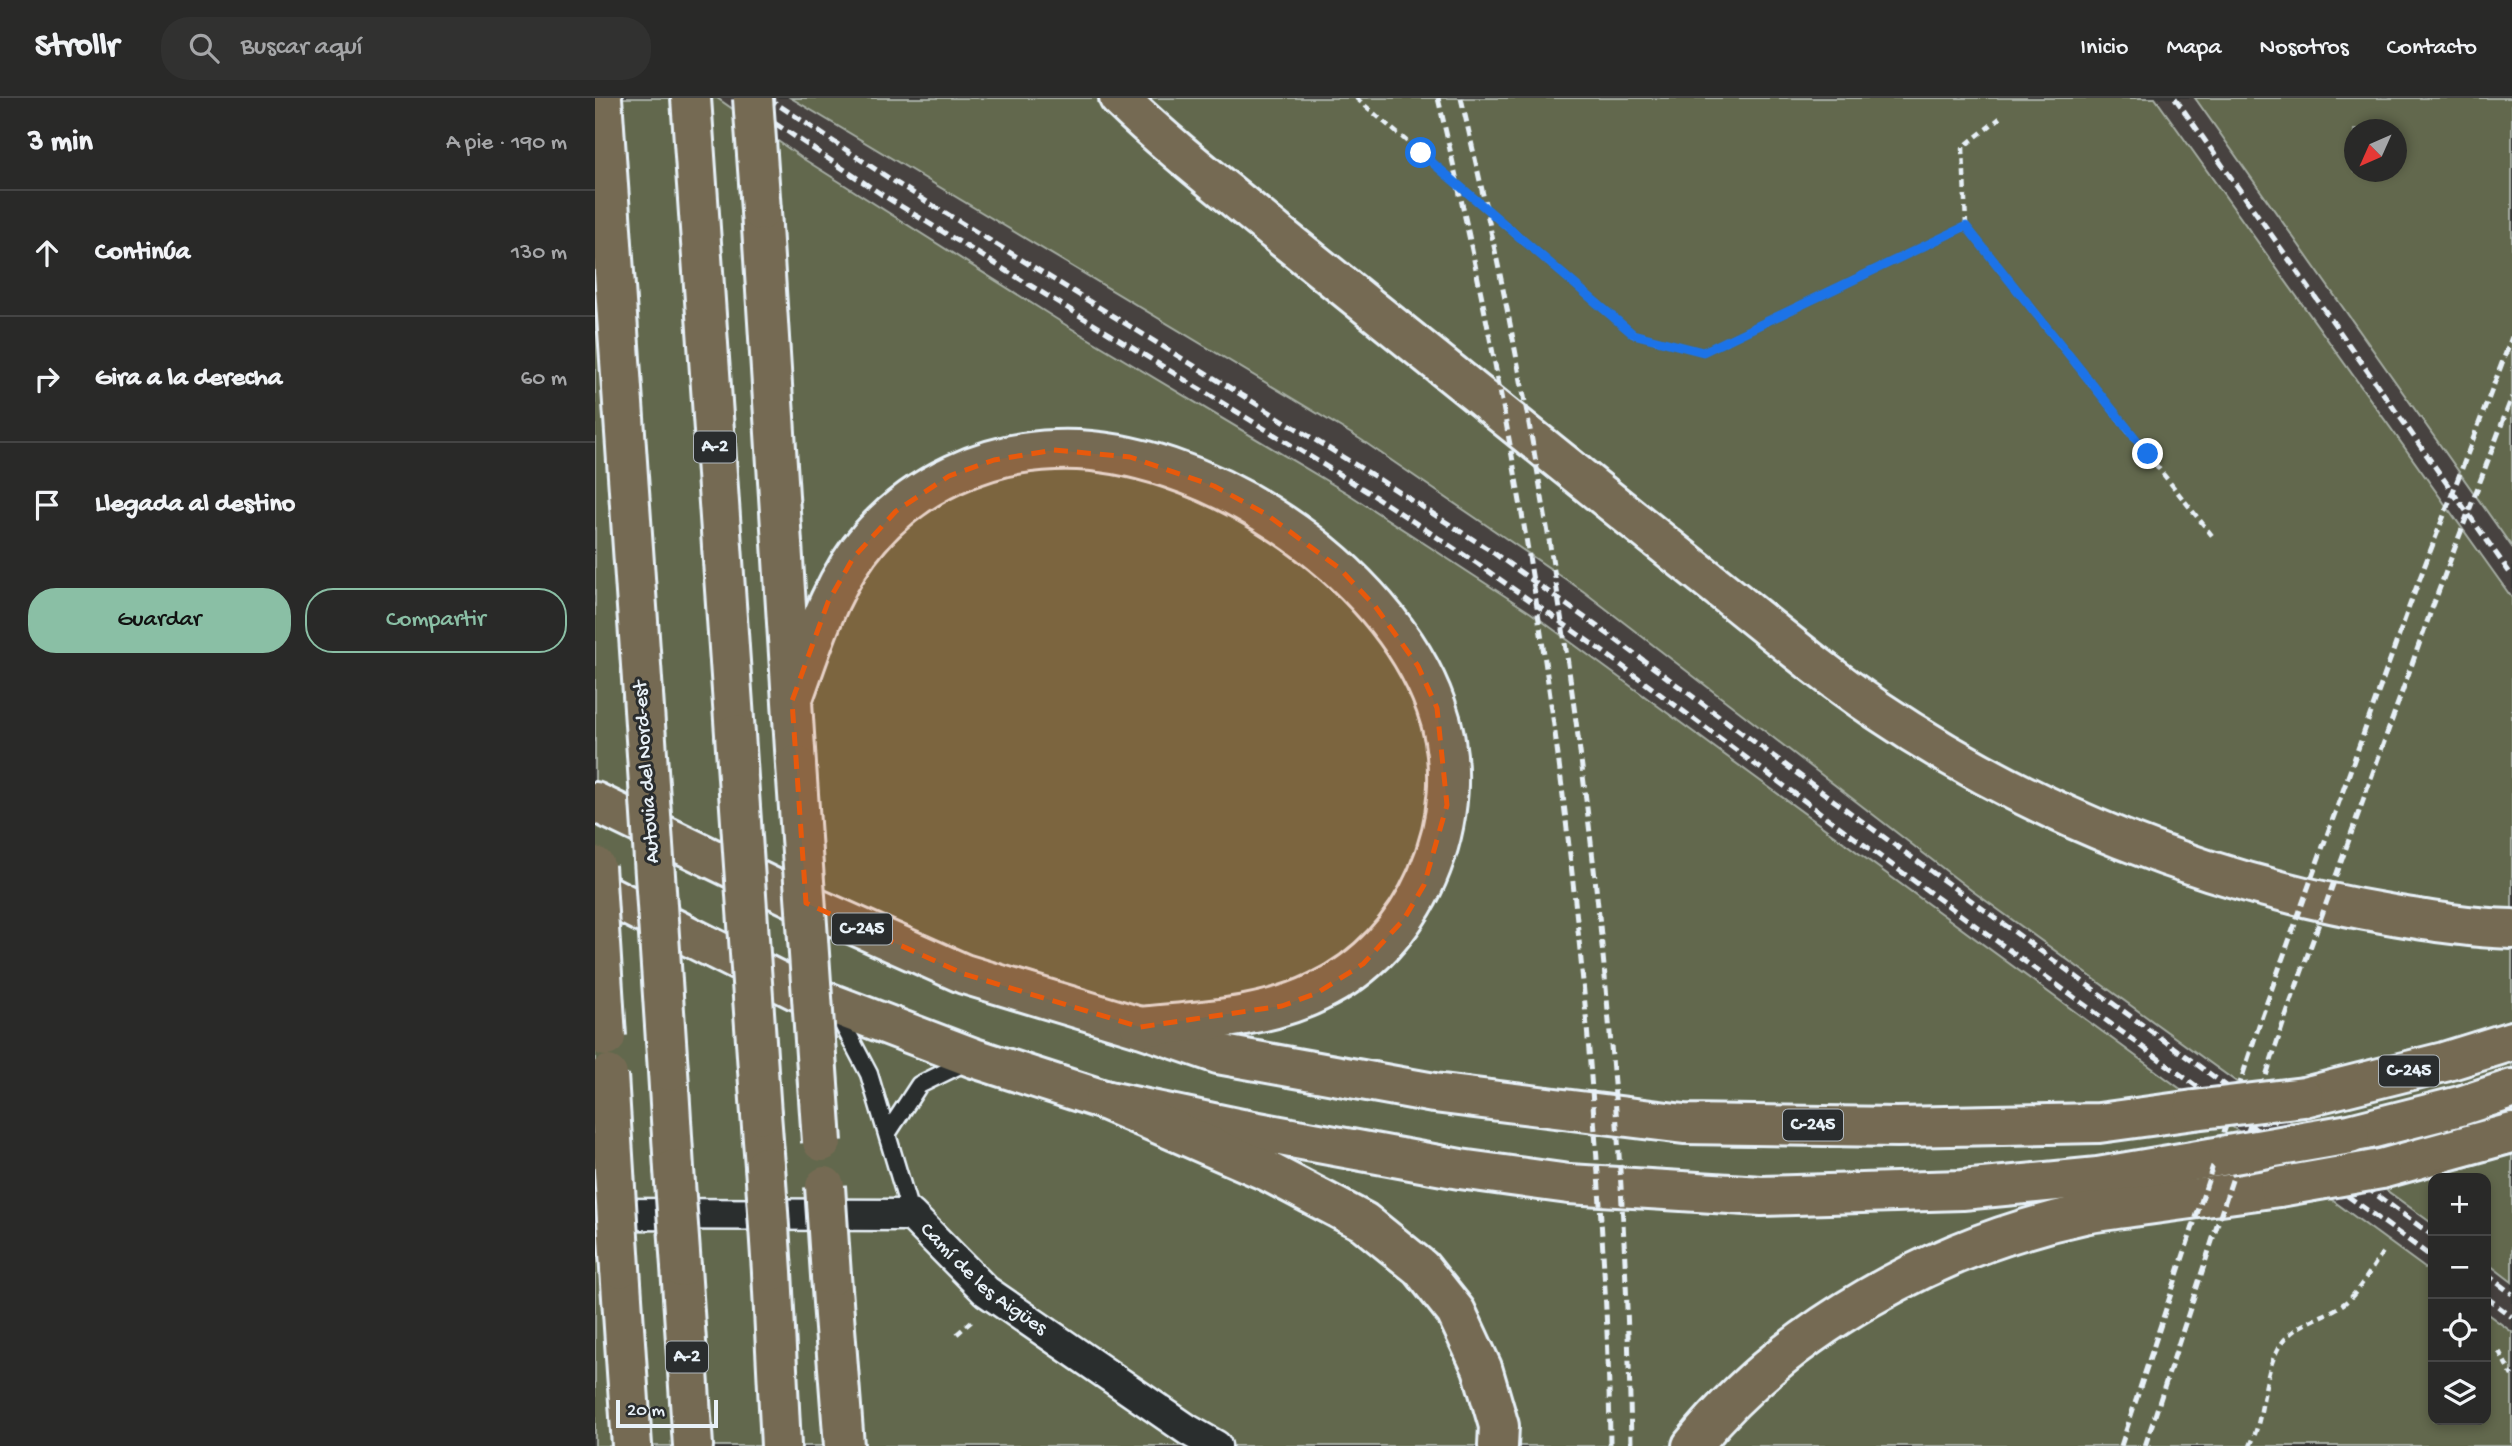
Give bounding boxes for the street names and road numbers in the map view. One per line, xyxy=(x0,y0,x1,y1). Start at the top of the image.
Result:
road number: A-2 xyxy=(694,432,736,462)
street label: Autovia del Nord-est xyxy=(629,677,667,864)
road number: C-245 xyxy=(832,914,892,944)
road number: C-245 xyxy=(2379,1056,2439,1086)
road number: C-245 xyxy=(1783,1110,1843,1140)
street label: Camí de les Aigües xyxy=(914,1218,1052,1342)
road number: A-2 xyxy=(666,1342,708,1372)

